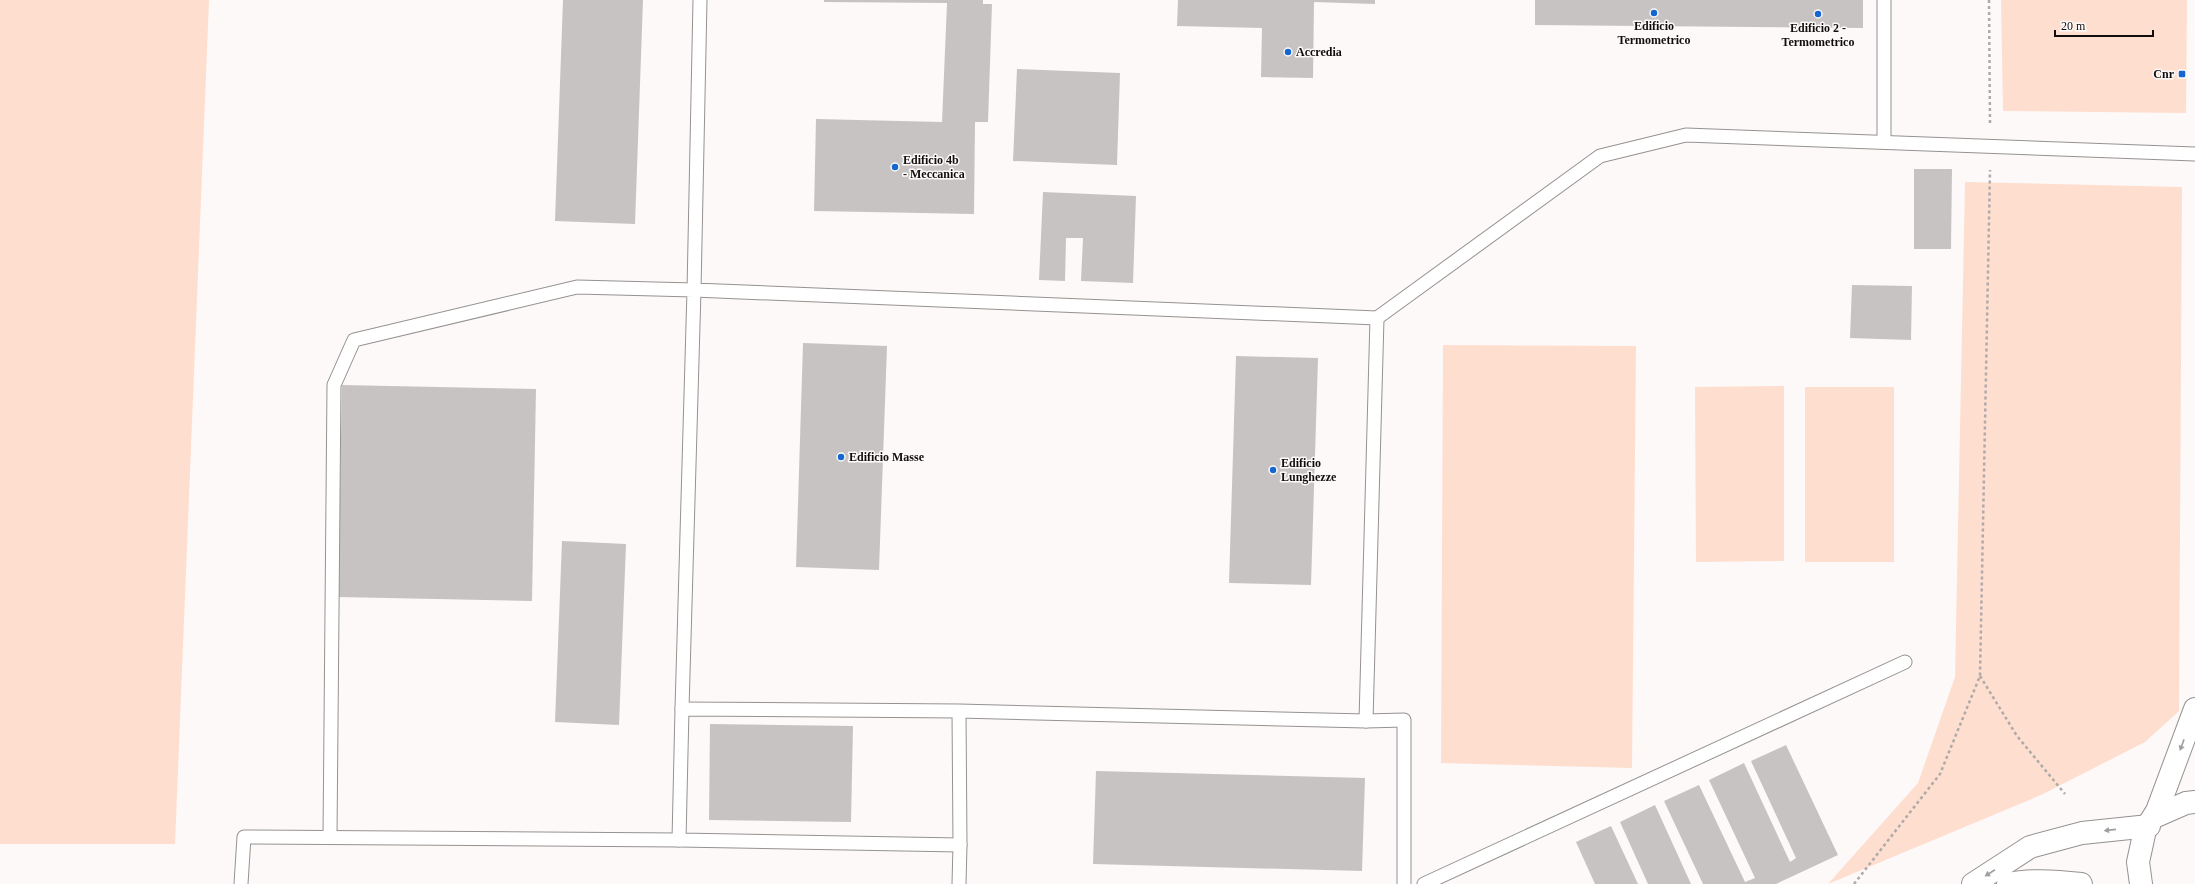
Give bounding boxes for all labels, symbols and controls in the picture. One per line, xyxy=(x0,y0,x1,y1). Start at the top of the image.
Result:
marker: Edificio Termometrico xyxy=(1649,8,1659,18)
marker: Edificio 2 - Termometrico xyxy=(1813,9,1823,19)
scale bar xyxy=(2055,12,2153,38)
place label: Edificio Termometrico xyxy=(1618,19,1690,47)
text: 20 m xyxy=(2061,19,2086,33)
place label: Edificio 2 - Termometrico xyxy=(1782,21,1854,49)
place label: Accredia xyxy=(1296,45,1342,59)
marker: Accredia xyxy=(1283,47,1293,57)
place label: Cnr xyxy=(2153,67,2175,81)
marker: Cnr xyxy=(2177,69,2187,79)
place label: Edificio 4b - Meccanica xyxy=(903,153,965,181)
marker: Edificio 4b - Meccanica xyxy=(890,162,900,172)
place label: Edificio Masse xyxy=(849,450,925,464)
marker: Edificio Masse xyxy=(836,452,846,462)
place label: Edificio Lunghezze xyxy=(1281,456,1337,484)
marker: Edificio Lunghezze xyxy=(1268,465,1278,475)
one-way arrow xyxy=(2178,740,2184,752)
one-way arrow xyxy=(2104,827,2116,833)
one-way arrow xyxy=(1984,869,1995,877)

